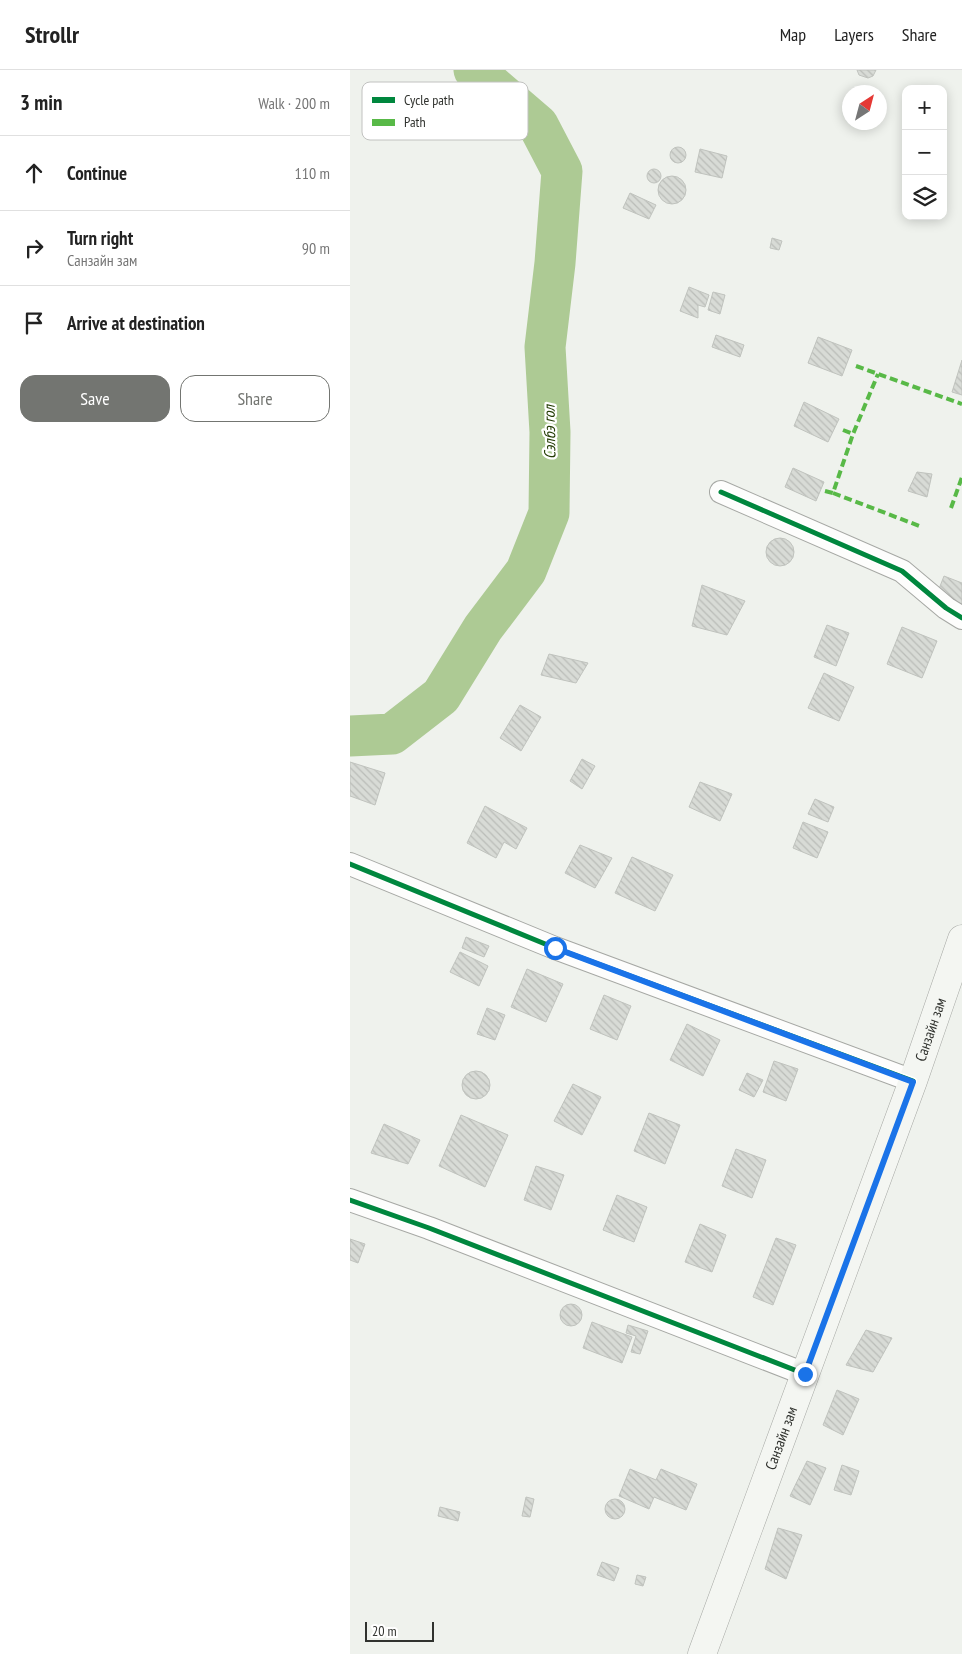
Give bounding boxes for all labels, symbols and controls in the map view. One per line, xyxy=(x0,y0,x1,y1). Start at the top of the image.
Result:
text: Strollr xyxy=(25,19,79,50)
text: Map xyxy=(780,23,806,46)
text: Layers xyxy=(834,23,874,46)
text: Share xyxy=(902,23,937,46)
legend xyxy=(362,82,528,140)
north arrow xyxy=(842,85,887,130)
map controls xyxy=(902,85,947,220)
button: + xyxy=(902,85,947,130)
text: 3 min xyxy=(20,89,62,116)
text: Cycle path xyxy=(404,91,454,109)
text: Walk · 200 m xyxy=(258,93,330,113)
text: Path xyxy=(404,113,426,131)
button: − xyxy=(902,130,947,175)
icon: ahead xyxy=(20,159,48,187)
text: Continue xyxy=(67,161,127,185)
text: 110 m xyxy=(295,163,330,183)
button: layers xyxy=(902,175,947,220)
text: Turn right xyxy=(67,226,133,250)
icon: right xyxy=(20,234,48,262)
text: 90 m xyxy=(302,238,330,258)
text: Санзайн зам xyxy=(67,250,137,270)
icon: arrive xyxy=(20,309,48,337)
text: Arrive at destination xyxy=(67,311,205,335)
button: Save xyxy=(20,375,170,422)
button: Share xyxy=(180,375,330,422)
water label: Сэлбэ гол xyxy=(539,403,559,459)
route start xyxy=(544,937,567,960)
street label: Санзайн зам xyxy=(911,995,950,1064)
route end xyxy=(794,1363,817,1386)
street label: Санзайн зам xyxy=(761,1404,801,1472)
scale bar xyxy=(365,1619,434,1642)
text: 20 m xyxy=(372,1622,397,1640)

